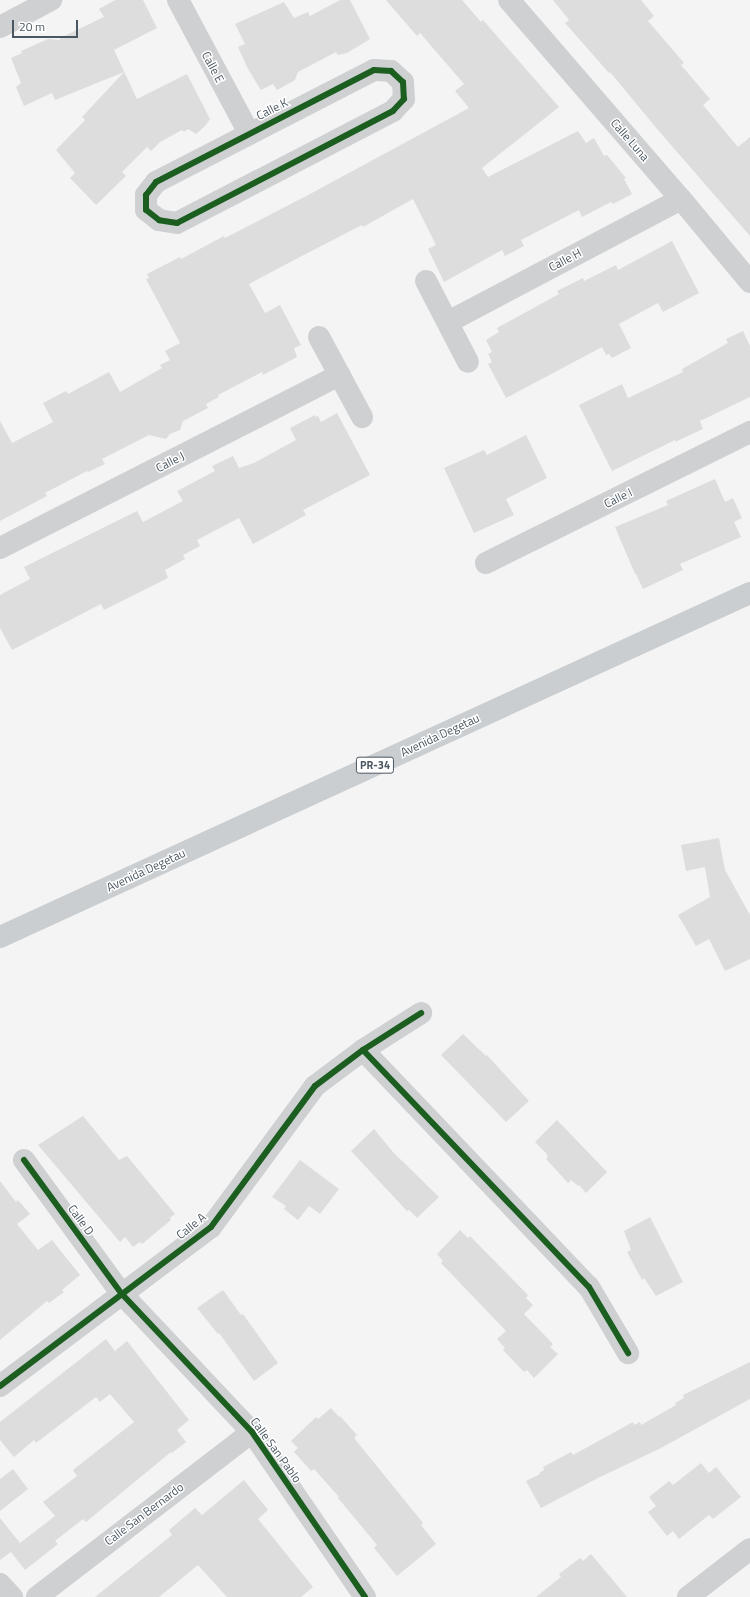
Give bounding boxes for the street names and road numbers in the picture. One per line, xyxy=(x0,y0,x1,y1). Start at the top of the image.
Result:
street label: Calle E xyxy=(199,49,227,85)
street label: Calle K xyxy=(254,95,290,123)
street label: Calle Luna xyxy=(608,116,652,164)
street label: Calle H xyxy=(546,245,584,275)
street label: Calle J xyxy=(153,449,187,475)
street label: Calle I xyxy=(601,485,635,511)
street label: Avenida Degetau xyxy=(398,710,482,760)
road number: PR-34 xyxy=(355,756,395,774)
street label: Avenida Degetau xyxy=(104,845,188,895)
street label: Calle D xyxy=(65,1202,97,1238)
street label: Calle A xyxy=(173,1210,209,1242)
street label: Calle San Pablo xyxy=(248,1415,304,1485)
street label: Calle San Bernardo xyxy=(102,1480,186,1548)

